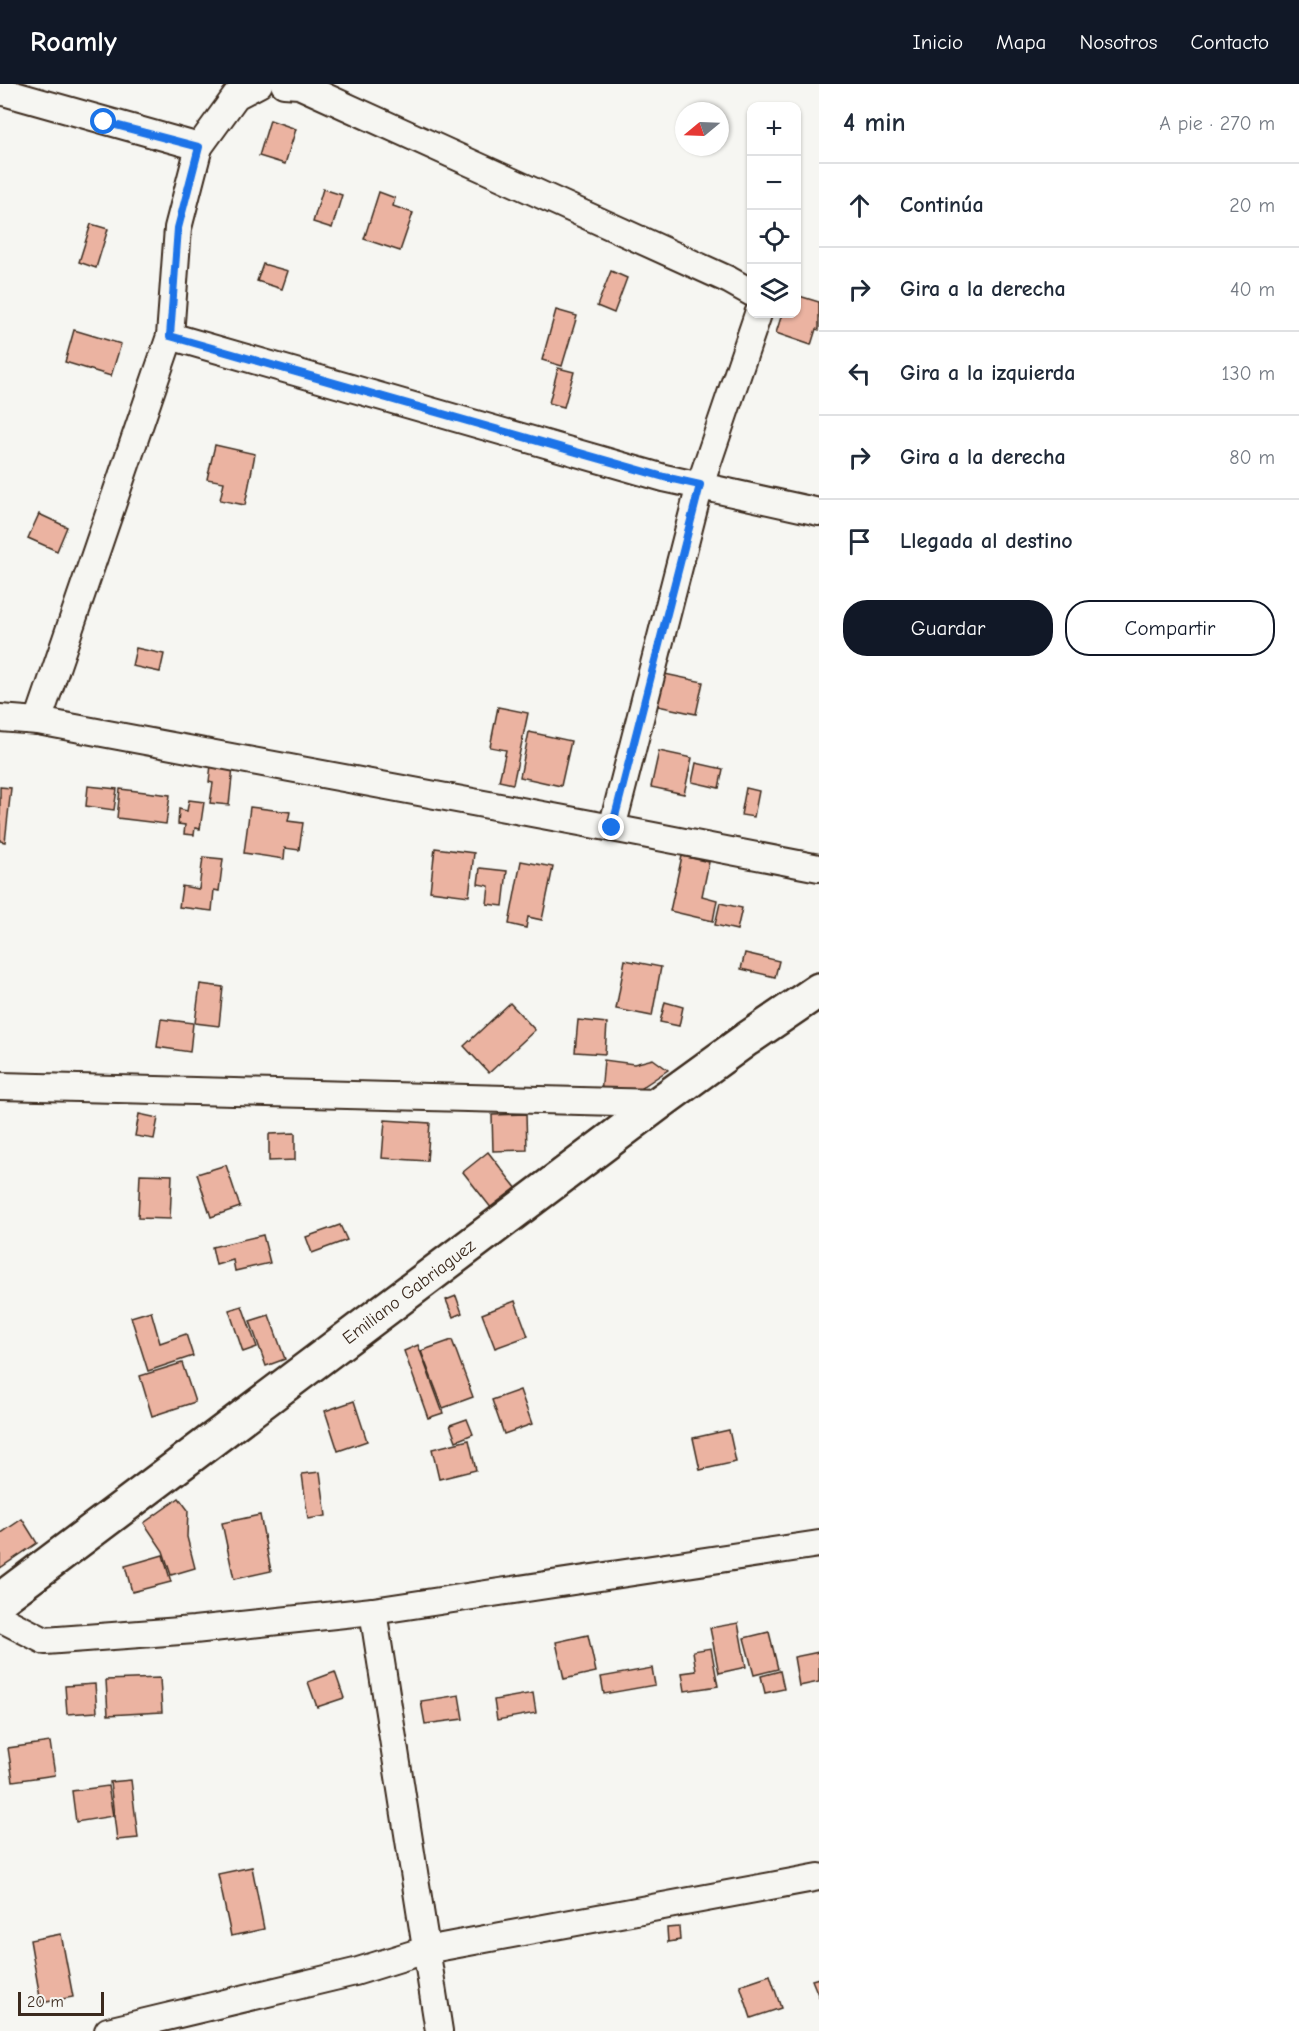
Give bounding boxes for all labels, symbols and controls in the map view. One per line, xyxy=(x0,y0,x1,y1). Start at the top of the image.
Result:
text: Roamly xyxy=(30,26,117,58)
text: Inicio xyxy=(912,30,963,54)
text: Mapa xyxy=(996,30,1046,54)
text: Nosotros xyxy=(1079,30,1158,54)
text: Contacto xyxy=(1191,30,1269,54)
north arrow xyxy=(675,102,729,156)
map controls xyxy=(747,102,801,318)
button: + xyxy=(747,102,801,156)
route start xyxy=(90,108,116,134)
text: 4 min xyxy=(843,108,906,138)
text: A pie · 270 m xyxy=(1159,112,1275,135)
button: − xyxy=(747,156,801,210)
icon: ahead xyxy=(843,189,876,222)
text: Continúa xyxy=(900,192,984,218)
text: 20 m xyxy=(1229,194,1275,217)
button: locate xyxy=(747,210,801,264)
button: layers xyxy=(747,264,801,318)
icon: right xyxy=(843,273,876,306)
text: Gira a la derecha xyxy=(900,276,1066,302)
text: 40 m xyxy=(1230,278,1275,301)
icon: left xyxy=(843,357,876,390)
text: Gira a la izquierda xyxy=(900,360,1075,386)
text: 130 m xyxy=(1222,362,1275,385)
icon: right xyxy=(843,441,876,474)
text: Gira a la derecha xyxy=(900,444,1066,470)
text: 80 m xyxy=(1229,446,1275,469)
icon: arrive xyxy=(843,525,876,558)
text: Llegada al destino xyxy=(900,528,1073,554)
button: Guardar xyxy=(843,600,1053,656)
button: Compartir xyxy=(1065,600,1275,656)
route end xyxy=(598,814,624,840)
street label: Emiliano Gabriaguez xyxy=(338,1235,479,1348)
scale bar xyxy=(18,1989,104,2016)
text: 20 m xyxy=(27,1993,64,2011)

